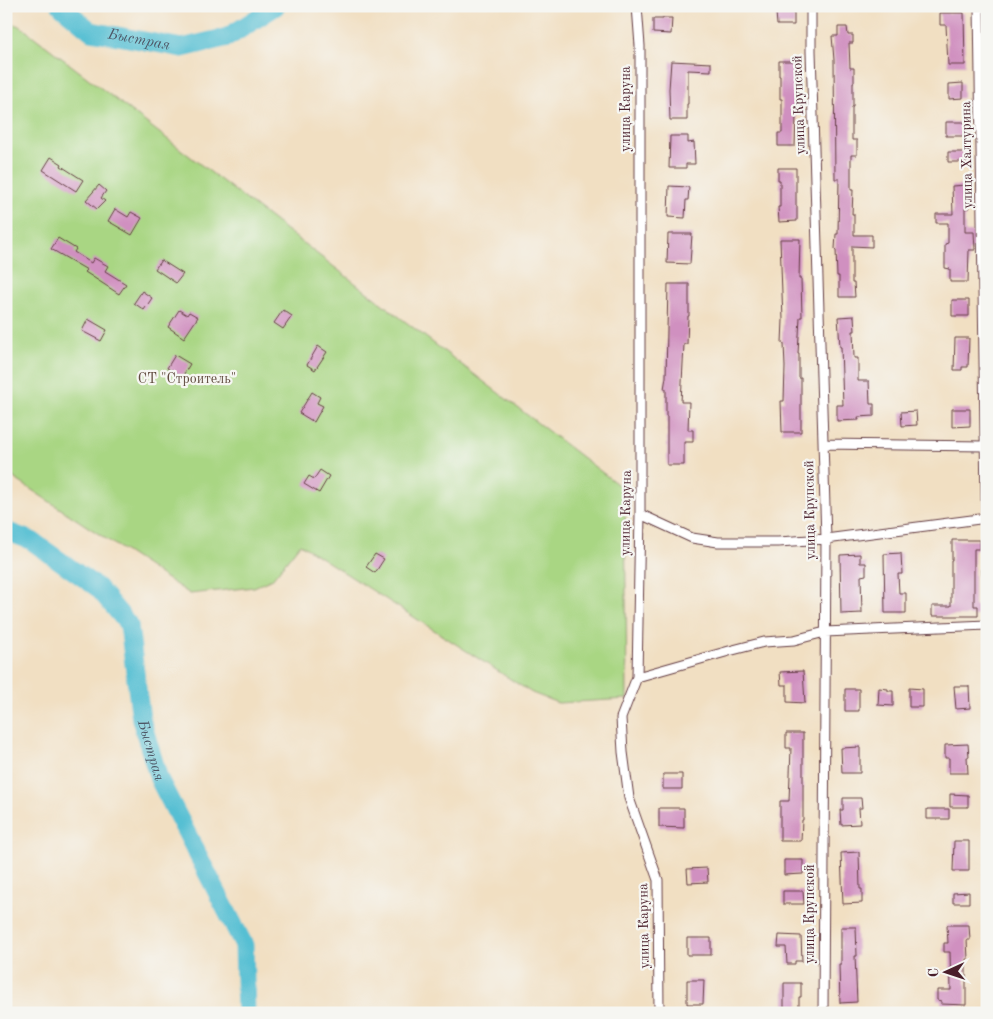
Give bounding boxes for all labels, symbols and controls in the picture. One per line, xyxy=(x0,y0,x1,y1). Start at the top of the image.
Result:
water label: Быстрая xyxy=(106,27,171,53)
street label: улица Крупской xyxy=(790,55,808,155)
street label: улица Каруна xyxy=(619,66,633,152)
street label: улица Халтурина xyxy=(959,101,975,209)
park label: СТ "Строитель" xyxy=(138,372,236,386)
street label: улица Крупской xyxy=(802,460,818,560)
street label: улица Каруна xyxy=(618,470,634,556)
water label: Быстрая xyxy=(134,718,167,783)
street label: улица Крупской xyxy=(803,864,817,964)
street label: улица Каруна xyxy=(636,883,652,969)
north arrow xyxy=(920,946,970,996)
text: С xyxy=(927,968,941,978)

